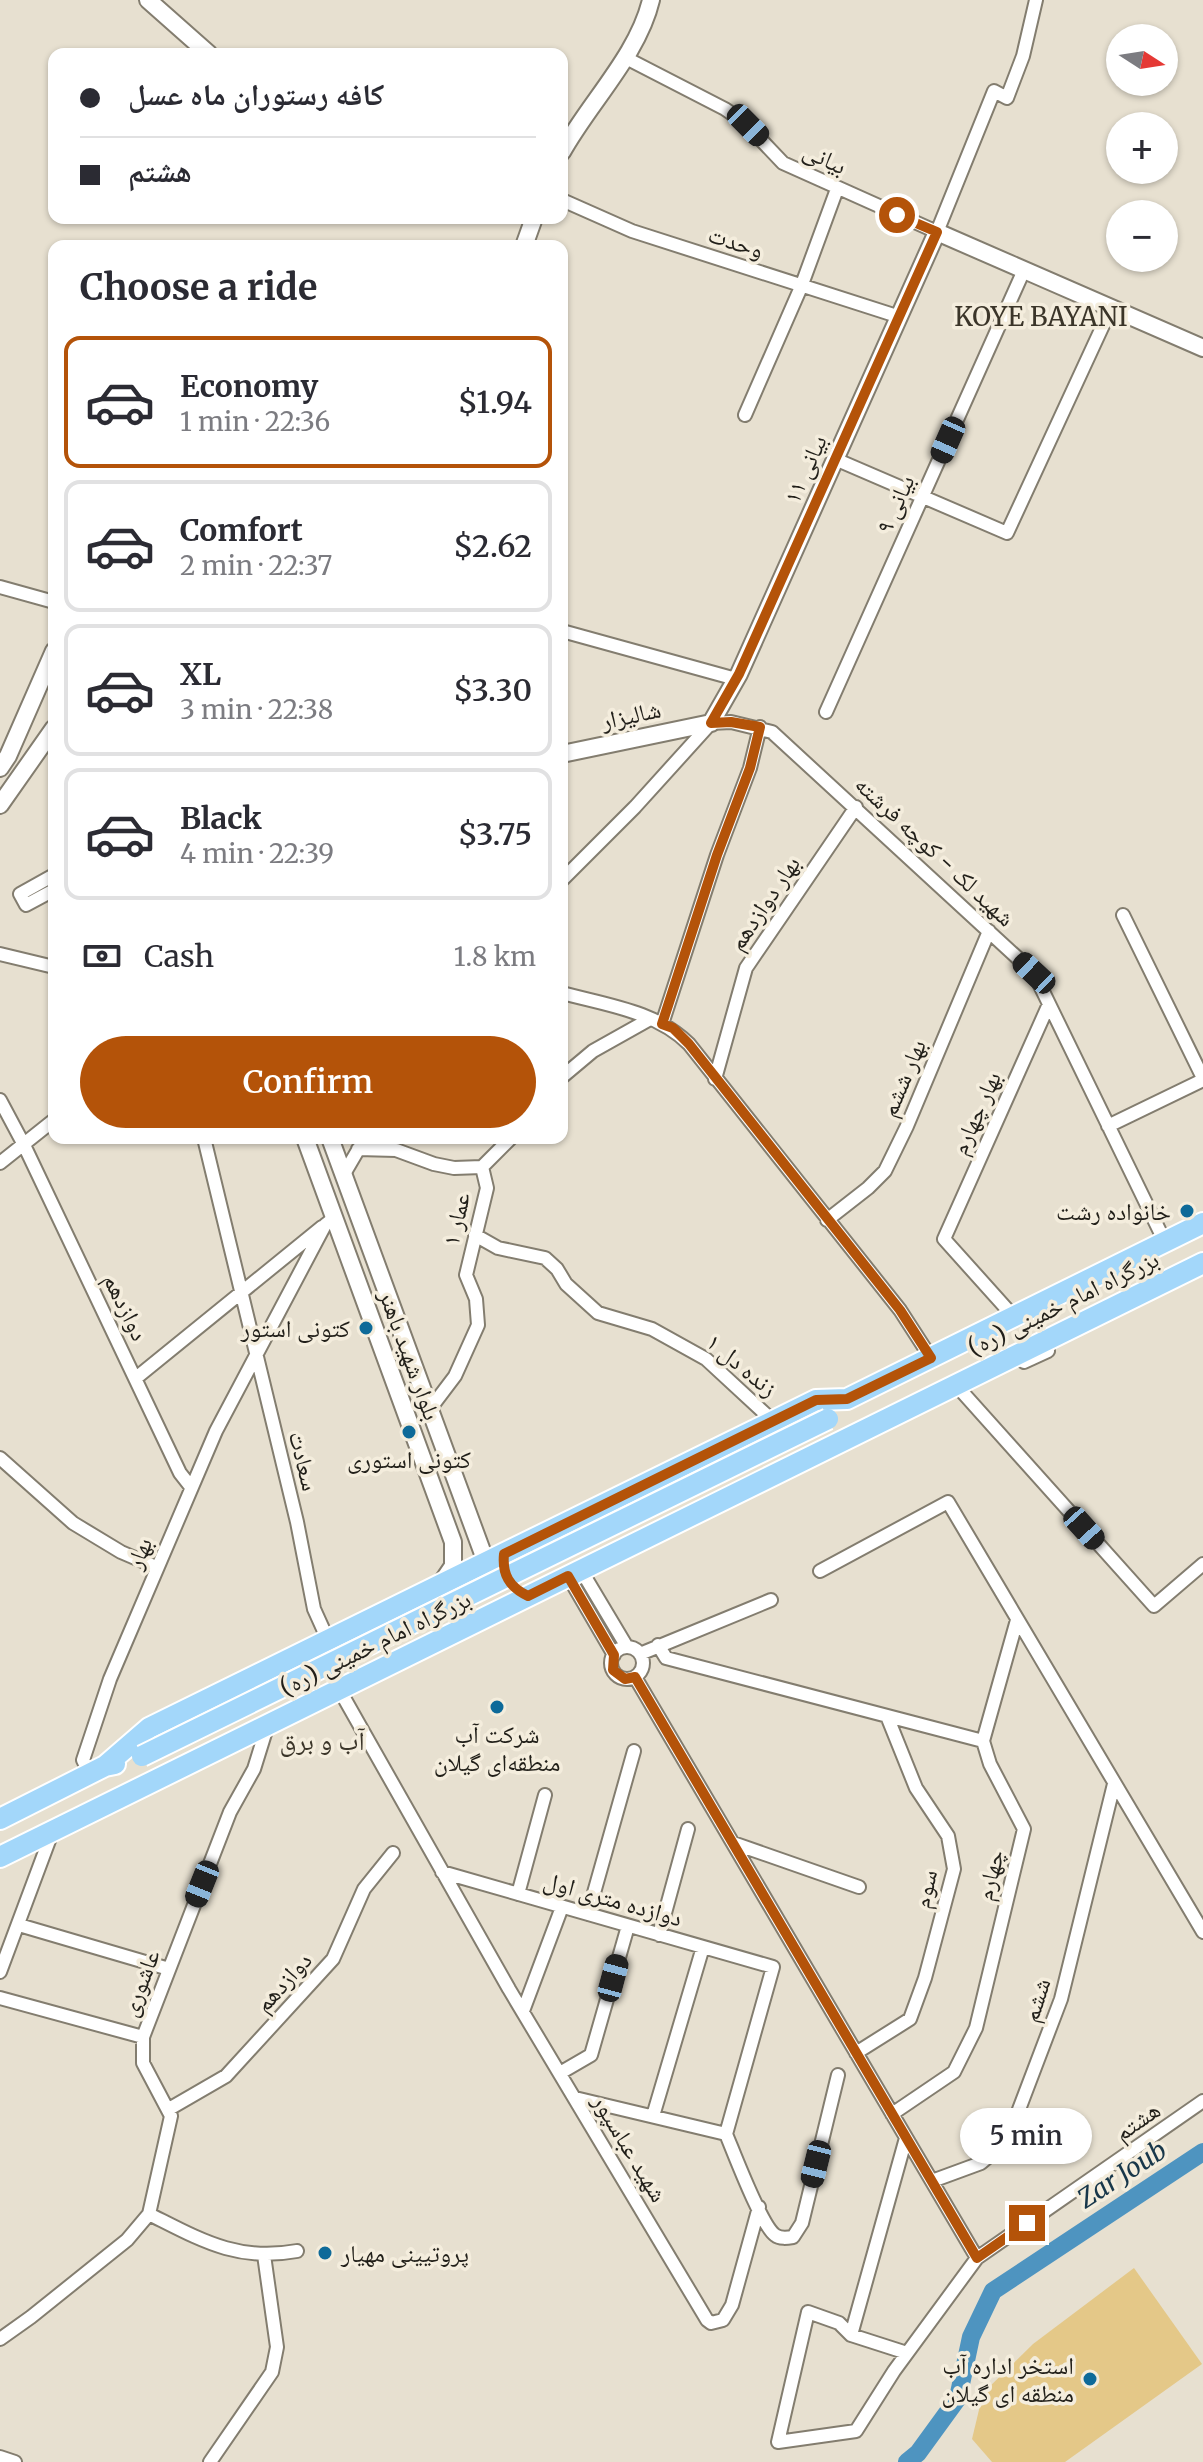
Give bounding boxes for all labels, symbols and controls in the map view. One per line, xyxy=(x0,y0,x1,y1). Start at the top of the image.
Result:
north arrow xyxy=(1106,24,1178,96)
map controls xyxy=(1106,24,1178,272)
text: کافه رستوران ماه عسل xyxy=(128,75,384,113)
car xyxy=(723,100,773,150)
button: + xyxy=(1106,112,1178,184)
street label: بیانی xyxy=(798,135,852,181)
text: هشتم xyxy=(128,152,192,190)
route start xyxy=(879,197,915,233)
button: − xyxy=(1106,200,1178,272)
street label: وحدت xyxy=(704,219,768,265)
text: Choose a ride xyxy=(80,265,317,310)
district label: KOYE BAYANI xyxy=(954,300,1128,333)
icon: car xyxy=(84,366,156,438)
text: Economy xyxy=(180,367,318,405)
text: $1.94 xyxy=(458,383,532,421)
text: 1 min · 22:36 xyxy=(180,405,330,438)
car xyxy=(927,413,969,467)
street label: بیانی ۱۱ xyxy=(776,430,834,508)
street label: بیانی ۹ xyxy=(868,470,922,538)
icon: car xyxy=(84,510,156,582)
text: Comfort xyxy=(180,511,303,549)
text: $2.62 xyxy=(453,527,532,565)
text: 2 min · 22:37 xyxy=(180,549,332,582)
icon: car xyxy=(84,654,156,726)
text: XL xyxy=(180,655,221,693)
text: $3.30 xyxy=(453,671,532,709)
text: 3 min · 22:38 xyxy=(180,693,333,726)
street label: شالیزار xyxy=(597,694,664,737)
street label: شهید لک - کوچه فرشته xyxy=(848,769,1022,933)
icon: car xyxy=(84,798,156,870)
text: Black xyxy=(180,799,262,837)
text: $3.75 xyxy=(458,815,532,853)
text: 4 min · 22:39 xyxy=(180,837,334,870)
street label: بهار دوازدهم xyxy=(721,850,808,957)
icon: cash xyxy=(80,934,124,978)
text: Cash xyxy=(144,937,214,975)
text: 1.8 km xyxy=(454,940,536,973)
car xyxy=(1008,948,1060,998)
street label: بهار ششم xyxy=(873,1035,934,1122)
button: Confirm xyxy=(80,1036,536,1128)
street label: بهار چهارم xyxy=(944,1066,1009,1160)
street label: عمار ۱ xyxy=(435,1189,477,1249)
place label: خانواده رشت xyxy=(1056,1196,1171,1227)
marker: خانواده رشت xyxy=(1178,1202,1196,1220)
street label: بزرگراه امام خمینی (ره) xyxy=(962,1243,1164,1364)
street label: دوازدهم xyxy=(96,1268,155,1346)
street label: بلوار شهید باهنر xyxy=(372,1285,448,1424)
place label: کتونی استور xyxy=(240,1313,350,1344)
marker: کتونی استور xyxy=(357,1319,375,1337)
street label: زنده دل ۱ xyxy=(700,1326,784,1404)
marker: کتونی استوری xyxy=(400,1423,418,1441)
street label: سعادت xyxy=(282,1428,326,1494)
place label: کتونی استوری xyxy=(347,1444,471,1475)
car xyxy=(1059,1502,1109,1554)
street label: بهار xyxy=(118,1533,159,1574)
street label: بزرگراه امام خمینی (ره) xyxy=(274,1583,476,1704)
marker: شرکت آب منطقه‌ای گیلان xyxy=(488,1698,506,1716)
place label: شرکت آب منطقه‌ای گیلان xyxy=(434,1719,560,1778)
district label: آب و برق xyxy=(279,1724,366,1757)
street label: چهارم xyxy=(969,1846,1012,1904)
car xyxy=(182,1857,222,1911)
street label: دوازده متری اول xyxy=(540,1864,686,1934)
street label: سوم xyxy=(906,1867,945,1911)
street label: عاشوری xyxy=(113,1945,167,2021)
street label: دوازدهم xyxy=(248,1945,319,2019)
car xyxy=(595,1952,631,2004)
street label: ششم xyxy=(1014,1974,1059,2026)
street label: شهید عباسپور xyxy=(585,2087,674,2208)
street label: هشتم xyxy=(1108,2094,1167,2149)
callout: 5 min xyxy=(961,2107,1093,2163)
text: 5 min xyxy=(989,2119,1063,2152)
water label: Zar Joub xyxy=(1071,2133,1173,2215)
car xyxy=(799,2138,833,2190)
route end xyxy=(1009,2205,1045,2241)
place label: پروتیینی مهیار xyxy=(340,2238,469,2269)
marker: پروتیینی مهیار xyxy=(316,2244,334,2262)
place label: استخر اداره آب منطقه ای گیلان xyxy=(942,2350,1074,2409)
marker: استخر اداره آب منطقه ای گیلان xyxy=(1081,2370,1099,2388)

